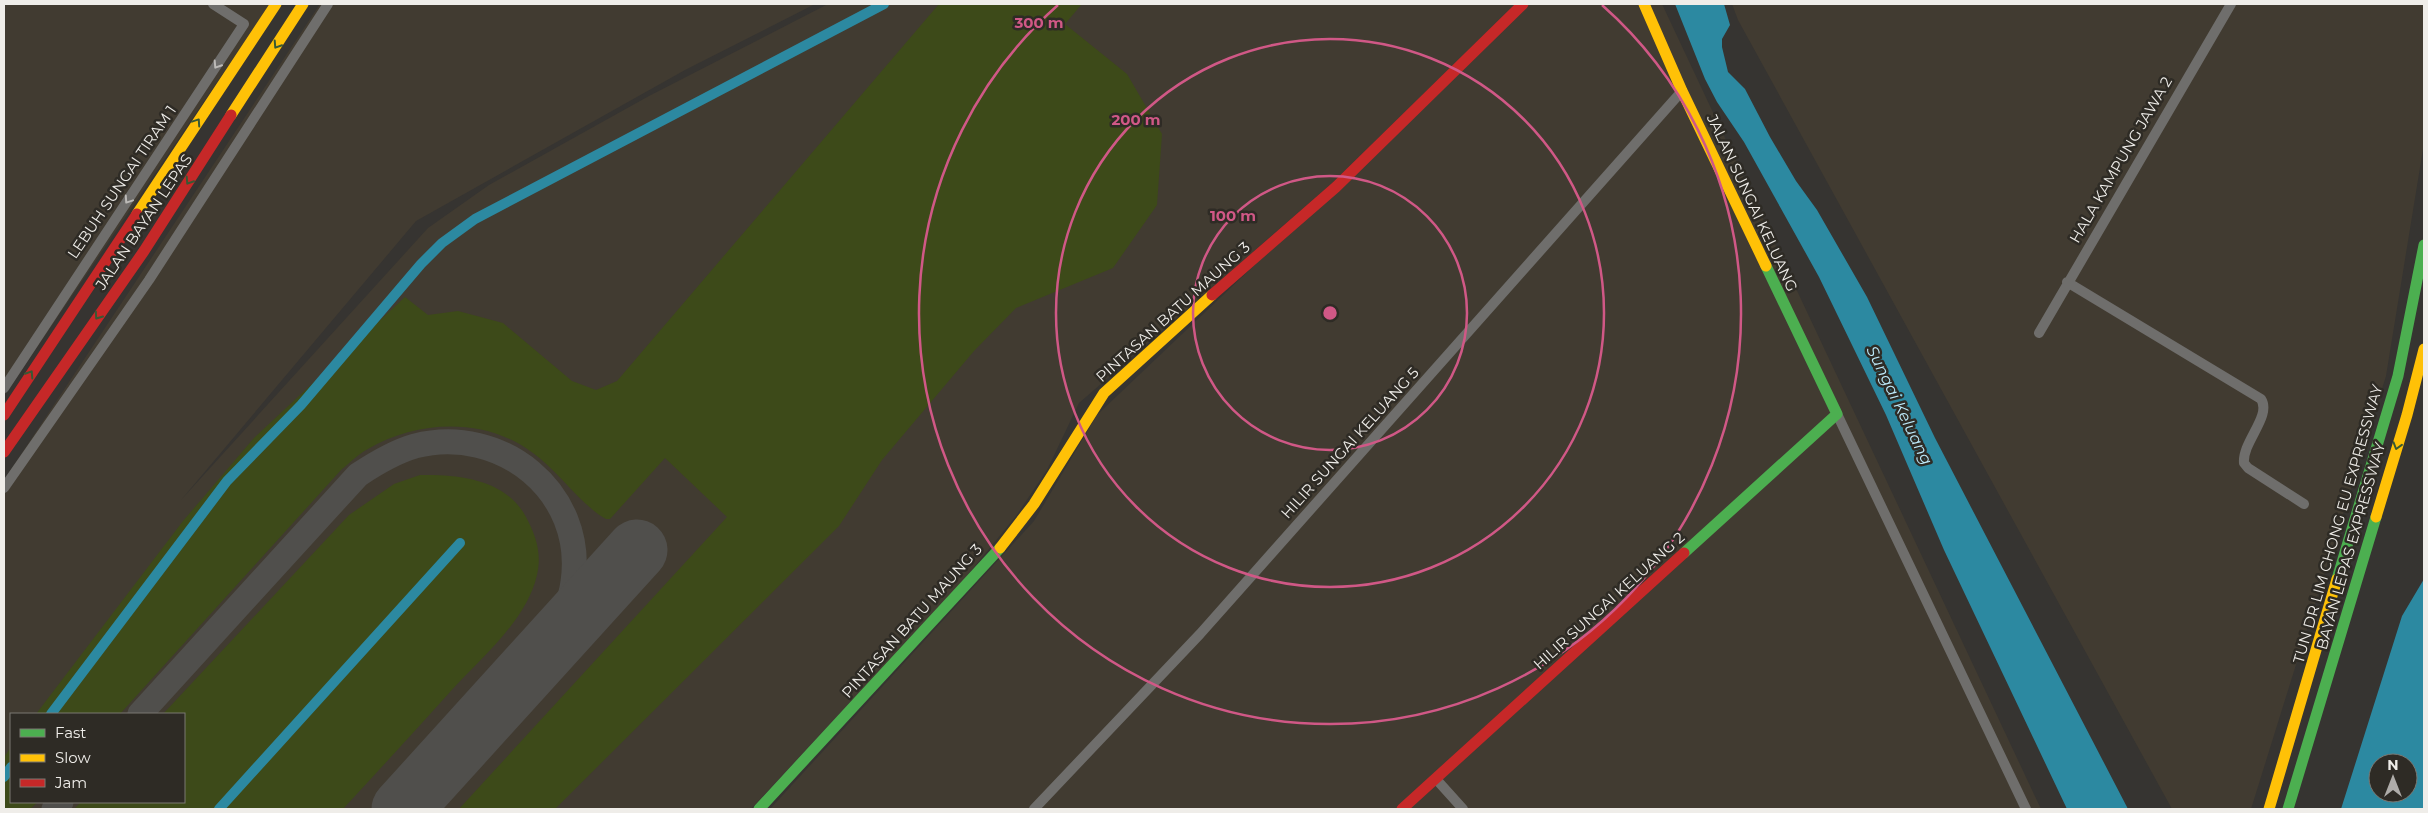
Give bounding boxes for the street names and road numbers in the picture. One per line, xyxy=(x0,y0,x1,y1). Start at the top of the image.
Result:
street label: HALA KAMPUNG JAWA 2 xyxy=(2065,73,2176,246)
street label: LEBUH SUNGAI TIRAM 1 xyxy=(63,101,180,262)
street label: JALAN SUNGAI KELUANG xyxy=(1703,110,1802,294)
street label: JALAN BAYAN LEPAS xyxy=(90,150,196,294)
street label: PINTASAN BATU MAUNG 3 xyxy=(1092,237,1254,386)
street label: HILIR SUNGAI KELUANG 5 xyxy=(1277,363,1423,522)
street label: TUN DR LIM CHONG EU EXPRESSWAY xyxy=(2289,382,2387,666)
street label: BAYAN LEPAS EXPRESSWAY xyxy=(2312,439,2389,652)
street label: HILIR SUNGAI KELUANG 2 xyxy=(1529,528,1688,674)
street label: PINTASAN BATU MAUNG 3 xyxy=(837,540,986,702)

